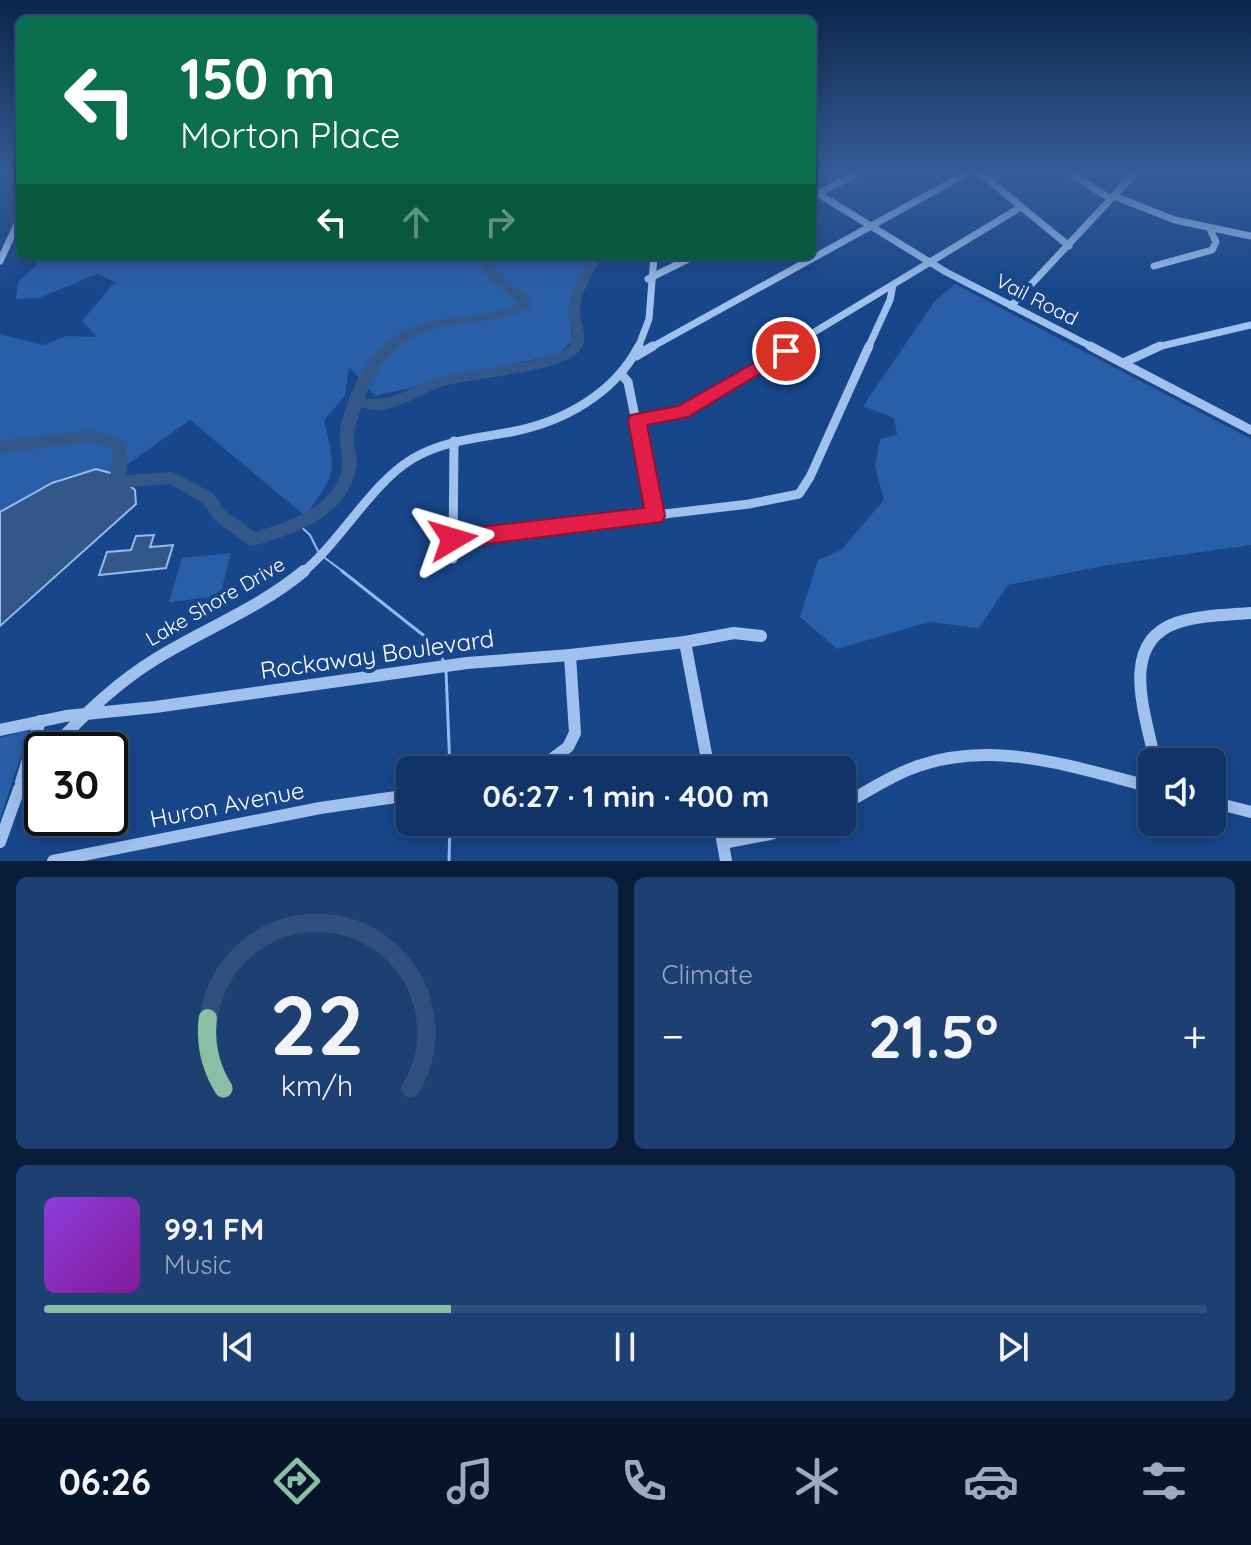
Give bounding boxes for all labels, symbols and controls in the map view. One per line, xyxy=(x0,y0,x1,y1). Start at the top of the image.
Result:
text: 150 m xyxy=(180,43,336,113)
icon: left xyxy=(48,48,152,152)
text: Morton Place xyxy=(180,112,400,157)
icon: left xyxy=(310,200,354,244)
icon: ahead xyxy=(394,200,438,244)
icon: right xyxy=(478,200,522,244)
street label: Vail Road xyxy=(992,268,1082,330)
pin xyxy=(752,317,820,385)
icon: arrive xyxy=(764,329,808,373)
position arrow xyxy=(411,497,495,581)
street label: Lake Shore Drive xyxy=(141,551,289,651)
street label: Rockaway Boulevard xyxy=(258,623,496,685)
speed limit sign: 30 xyxy=(24,732,128,836)
map controls xyxy=(1138,748,1226,836)
button: sound xyxy=(1138,748,1226,836)
street label: Huron Avenue xyxy=(147,774,307,834)
text: 06:27 · 1 min · 400 m xyxy=(483,777,769,815)
text: Climate xyxy=(662,958,753,991)
text: 22 xyxy=(269,972,364,1076)
text: 21.5° xyxy=(868,998,999,1073)
text: − xyxy=(662,1008,684,1063)
text: + xyxy=(1182,1008,1207,1063)
text: km/h xyxy=(280,1067,353,1103)
text: 99.1 FM xyxy=(164,1210,264,1248)
text: Music xyxy=(164,1248,232,1281)
icon: previous xyxy=(216,1325,260,1369)
icon: pause xyxy=(603,1325,647,1369)
icon: next xyxy=(991,1325,1035,1369)
icon: directions xyxy=(269,1453,325,1509)
icon: music xyxy=(442,1453,498,1509)
icon: phone xyxy=(616,1453,672,1509)
icon: climate xyxy=(789,1453,845,1509)
icon: car xyxy=(963,1453,1019,1509)
icon: filters xyxy=(1136,1453,1192,1509)
text: 06:26 xyxy=(59,1459,151,1504)

